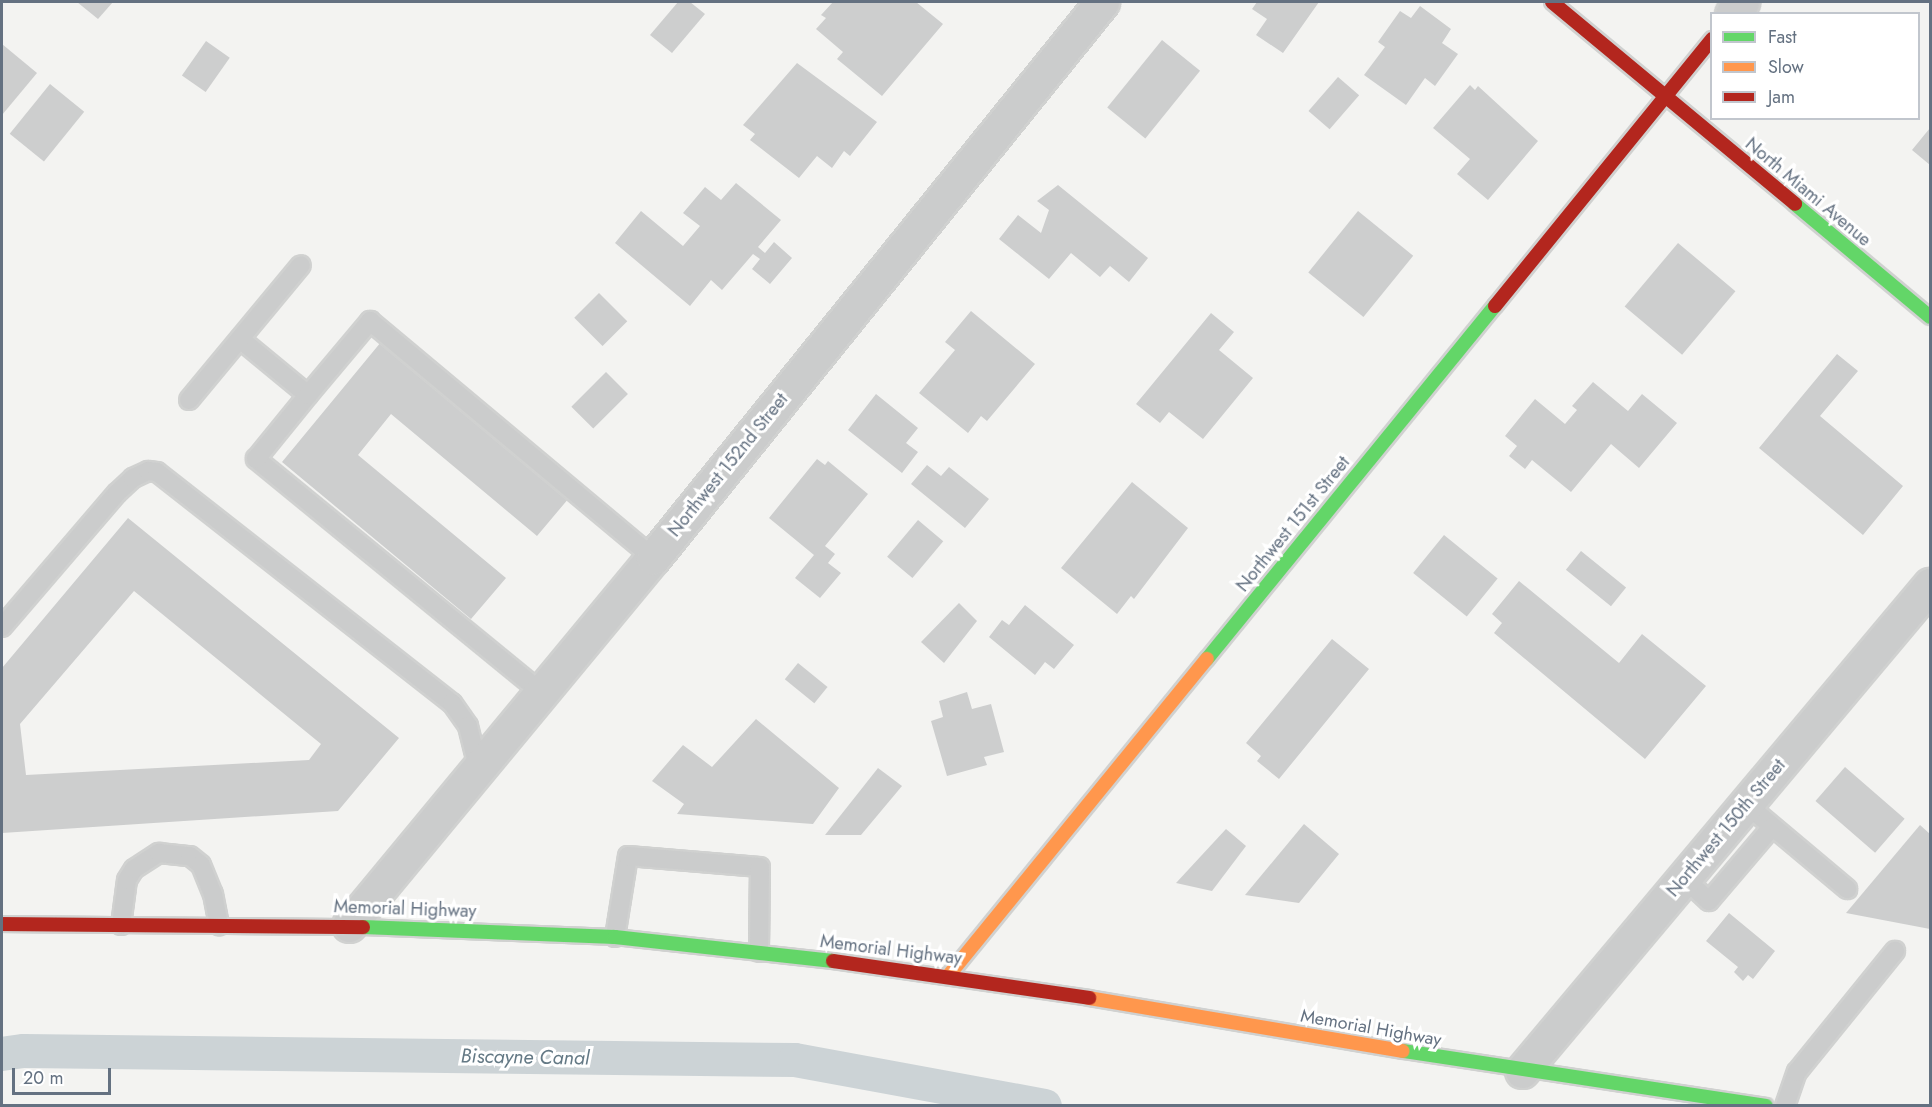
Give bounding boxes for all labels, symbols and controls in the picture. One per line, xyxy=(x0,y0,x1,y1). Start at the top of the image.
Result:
legend xyxy=(1710,12,1920,120)
text: Fast xyxy=(1768,24,1797,50)
text: Slow xyxy=(1768,54,1804,80)
text: Jam xyxy=(1768,84,1795,110)
street label: North Miami Avenue xyxy=(1741,133,1875,251)
street label: Northwest 152nd Street xyxy=(663,389,793,541)
street label: Northwest 151st Street xyxy=(1232,452,1354,596)
street label: Northwest 150th Street xyxy=(1662,755,1790,901)
street label: Memorial Highway xyxy=(333,896,477,922)
street label: Memorial Highway xyxy=(819,931,963,969)
street label: Memorial Highway xyxy=(1299,1005,1443,1051)
water label: Biscayne Canal xyxy=(460,1044,590,1070)
scale bar xyxy=(15,1056,114,1094)
text: 20 m xyxy=(23,1065,63,1091)

